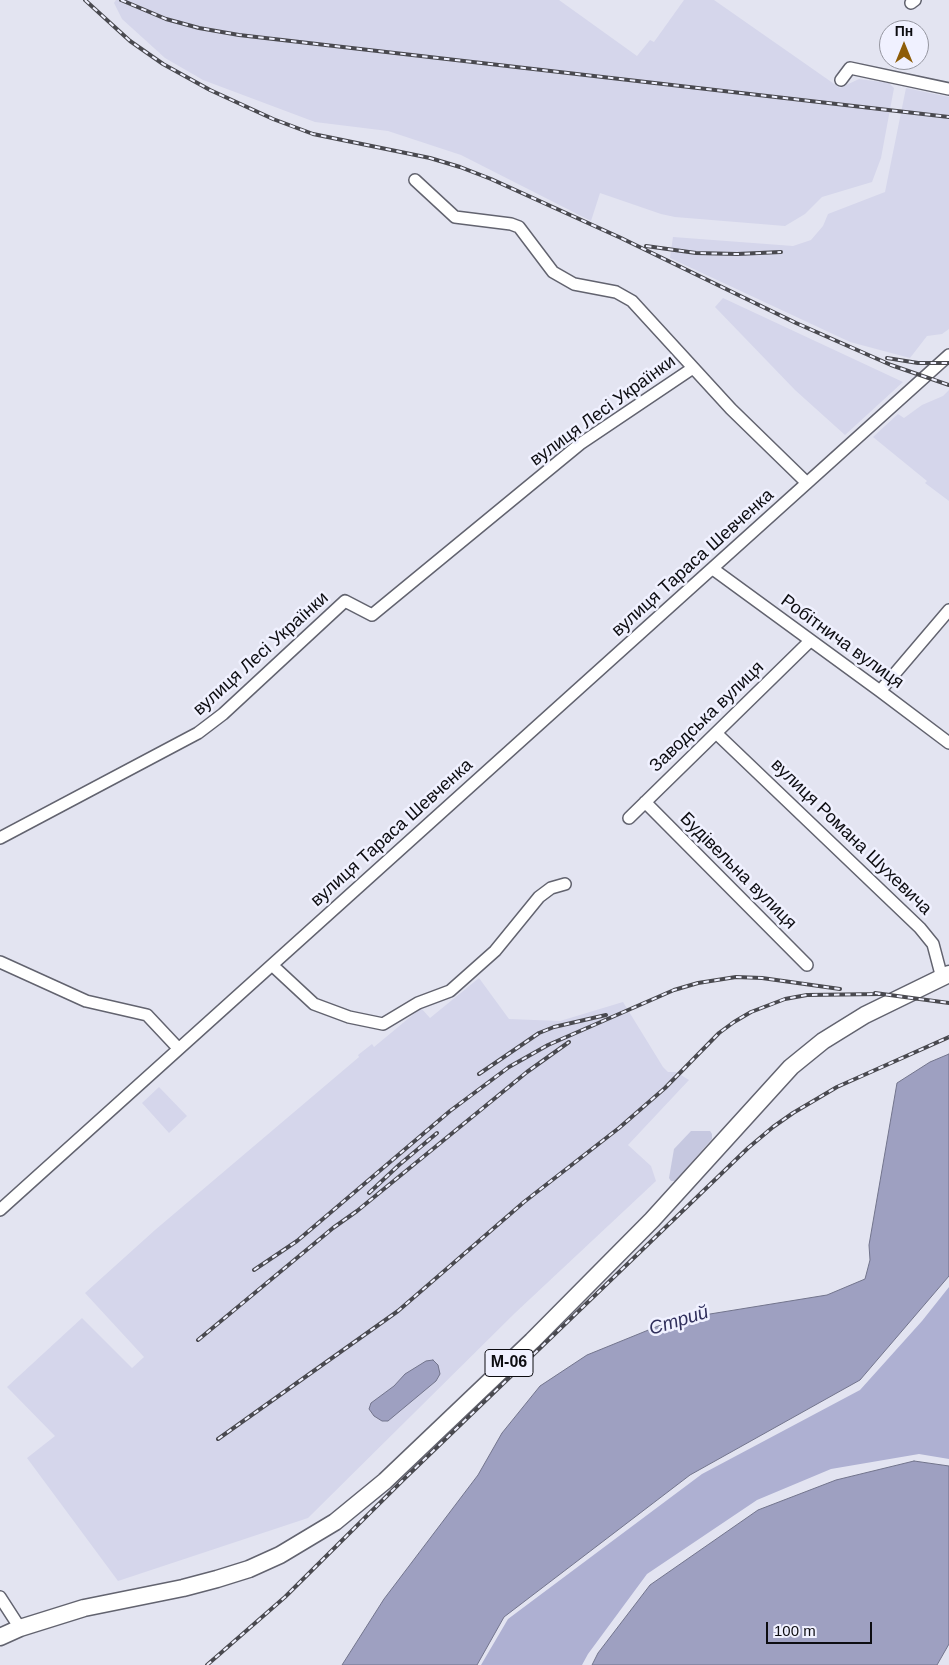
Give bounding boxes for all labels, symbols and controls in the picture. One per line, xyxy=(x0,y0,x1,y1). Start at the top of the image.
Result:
north arrow xyxy=(879,20,929,70)
text: Пн xyxy=(895,23,913,39)
street label: вулиця Лесі Українки xyxy=(526,351,680,471)
street label: вулиця Тараса Шевченка xyxy=(608,485,778,641)
street label: вулиця Лесі Українки xyxy=(189,588,333,720)
street label: Робітнича вулиця xyxy=(776,590,908,694)
street label: Заводська вулиця xyxy=(645,657,769,777)
street label: вулиця Романа Шухевича xyxy=(766,754,936,920)
street label: вулиця Тараса Шевченка xyxy=(307,755,477,911)
street label: Будівельна вулиця xyxy=(675,808,801,934)
water label: Стрий xyxy=(646,1301,712,1341)
road number: М-06 xyxy=(485,1350,533,1376)
scale bar xyxy=(769,1612,875,1644)
text: 100 m xyxy=(774,1622,816,1639)

